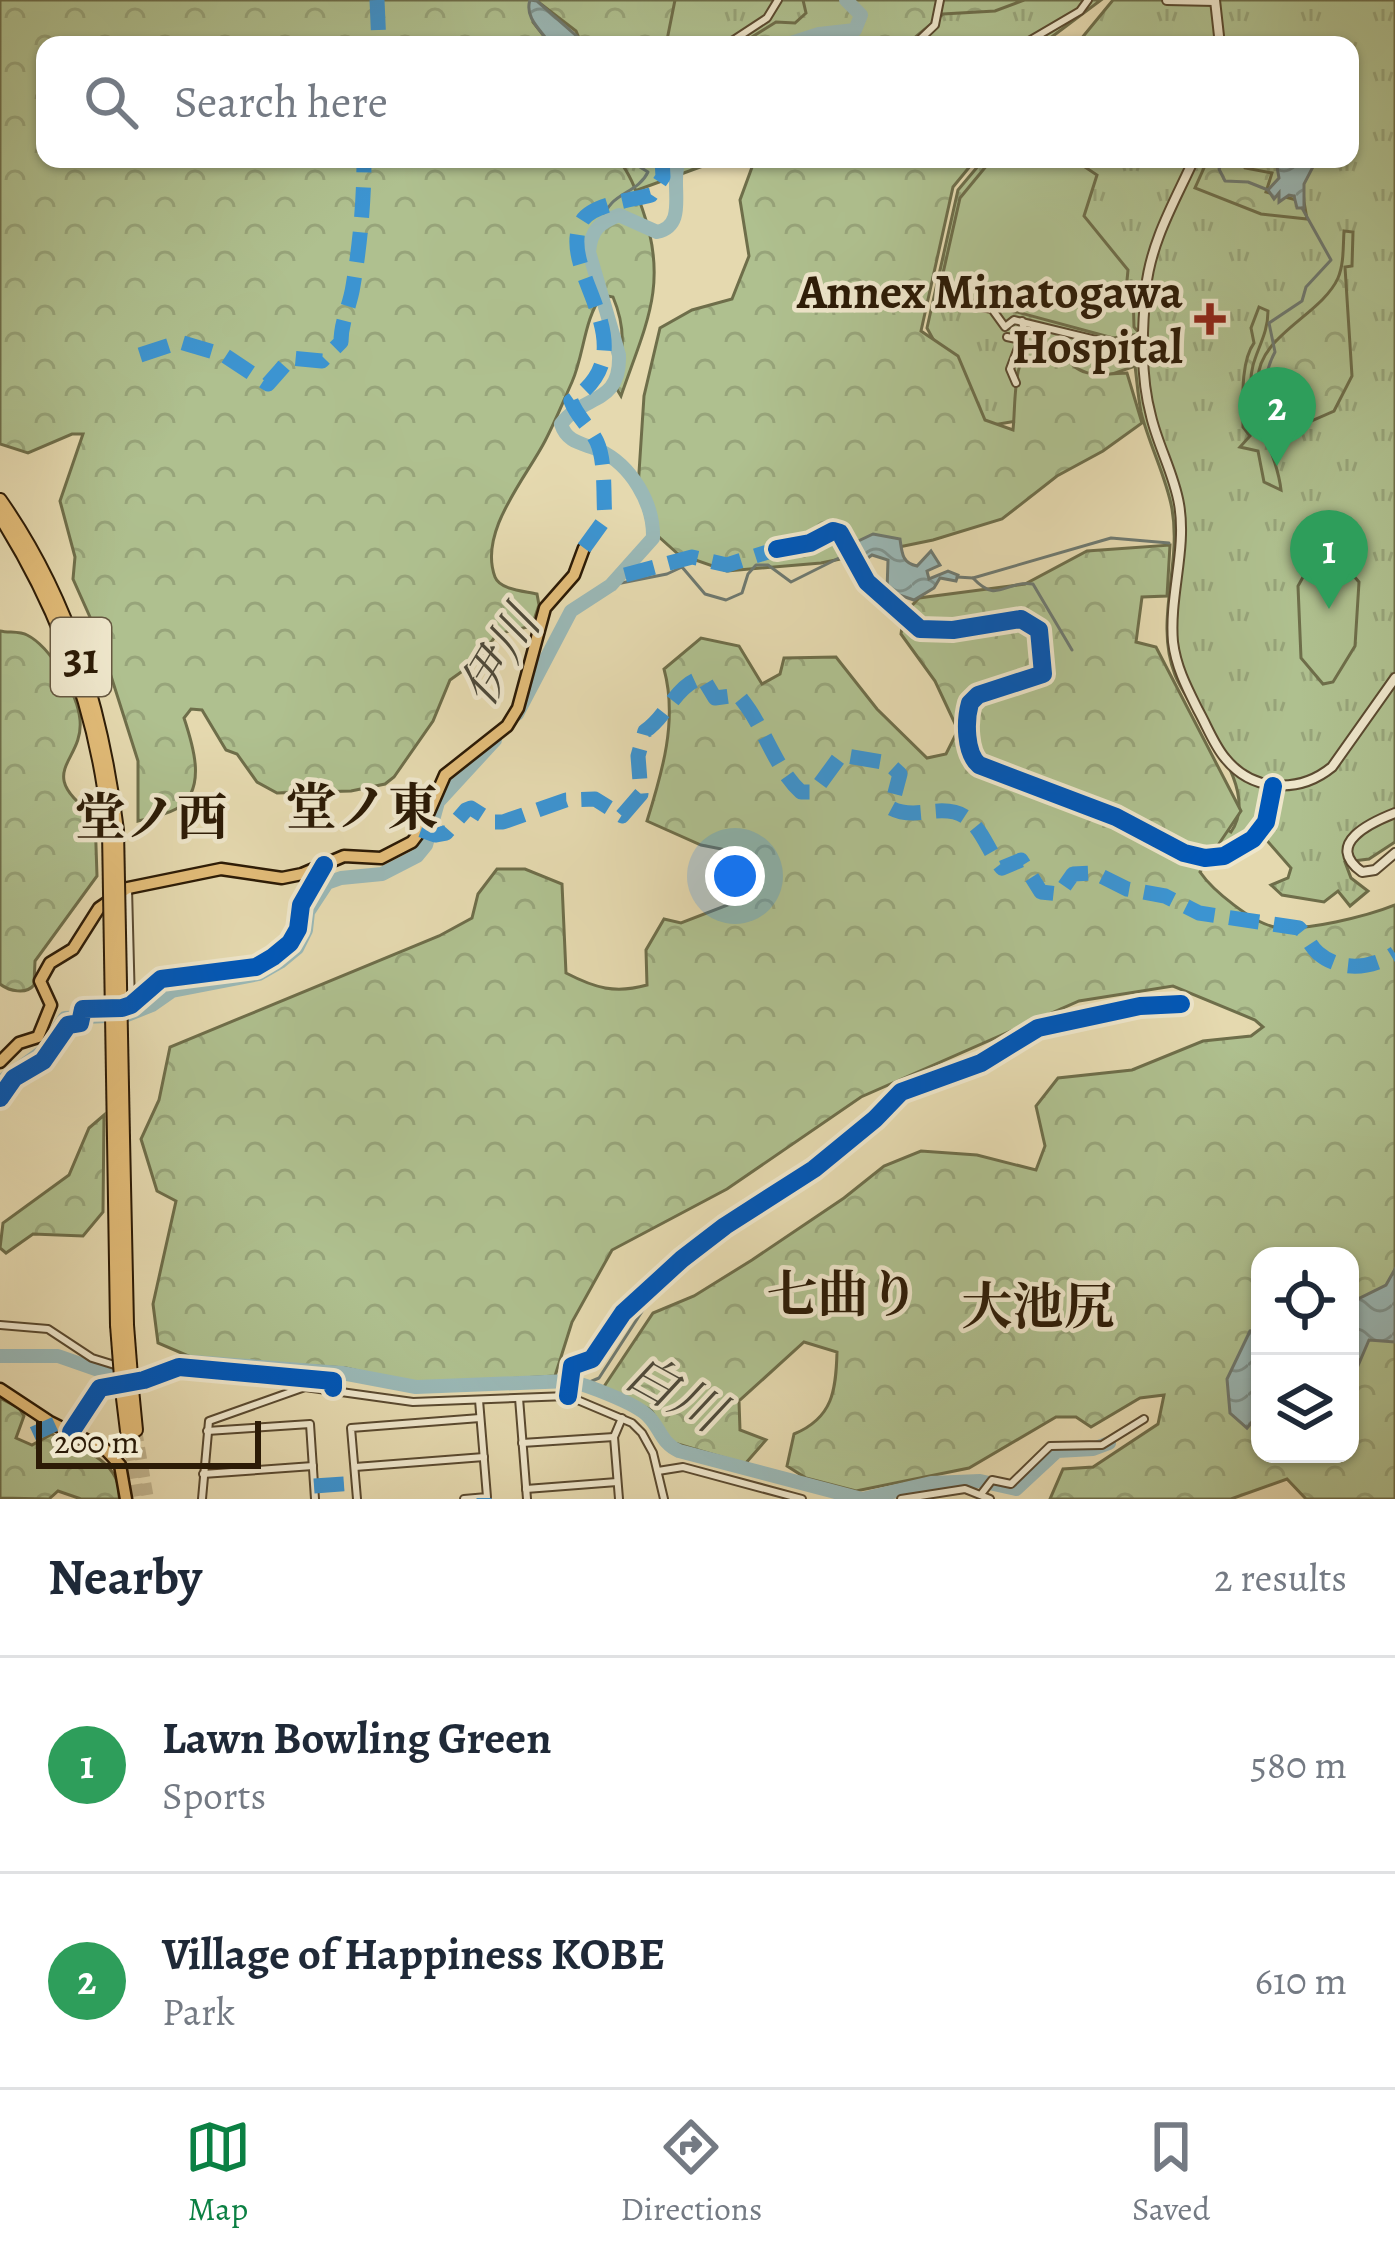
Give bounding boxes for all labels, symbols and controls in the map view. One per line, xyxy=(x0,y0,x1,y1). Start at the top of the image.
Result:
search box xyxy=(36,36,1359,168)
icon: search xyxy=(78,69,144,135)
text: Search here xyxy=(174,71,388,133)
place label: Annex Minatogawa Hospital xyxy=(796,259,1183,380)
marker: Annex Minatogawa Hospital xyxy=(1194,303,1226,335)
pin: 2 xyxy=(1238,367,1316,466)
pin: 1 xyxy=(1290,510,1368,609)
water label: 伊川 xyxy=(444,590,559,718)
road number: 31 xyxy=(51,618,111,696)
district label: 堂ノ東 xyxy=(285,773,439,843)
district label: 堂ノ西 xyxy=(74,783,228,853)
your location xyxy=(705,846,765,906)
map controls xyxy=(1251,1247,1359,1463)
button: locate xyxy=(1251,1247,1359,1355)
district label: 七曲り xyxy=(766,1260,920,1330)
district label: 大池尻 xyxy=(961,1272,1115,1342)
water label: 白川 xyxy=(613,1338,740,1451)
button: layers xyxy=(1251,1355,1359,1463)
scale bar xyxy=(36,1415,261,1468)
text: 200 m xyxy=(54,1419,139,1464)
text: Nearby xyxy=(48,1542,202,1612)
text: 2 results xyxy=(1214,1551,1347,1604)
text: Lawn Bowling Green xyxy=(162,1707,551,1769)
text: 1 xyxy=(80,1738,94,1791)
text: 580 m xyxy=(1250,1738,1347,1791)
text: Sports xyxy=(162,1769,266,1822)
text: Village of Happiness KOBE xyxy=(162,1923,665,1985)
text: 2 xyxy=(78,1954,96,2007)
text: 610 m xyxy=(1255,1954,1347,2007)
text: Park xyxy=(162,1985,235,2038)
tab: Map xyxy=(185,2114,251,2231)
tab: Directions xyxy=(621,2114,762,2231)
tab: Saved xyxy=(1132,2114,1210,2231)

